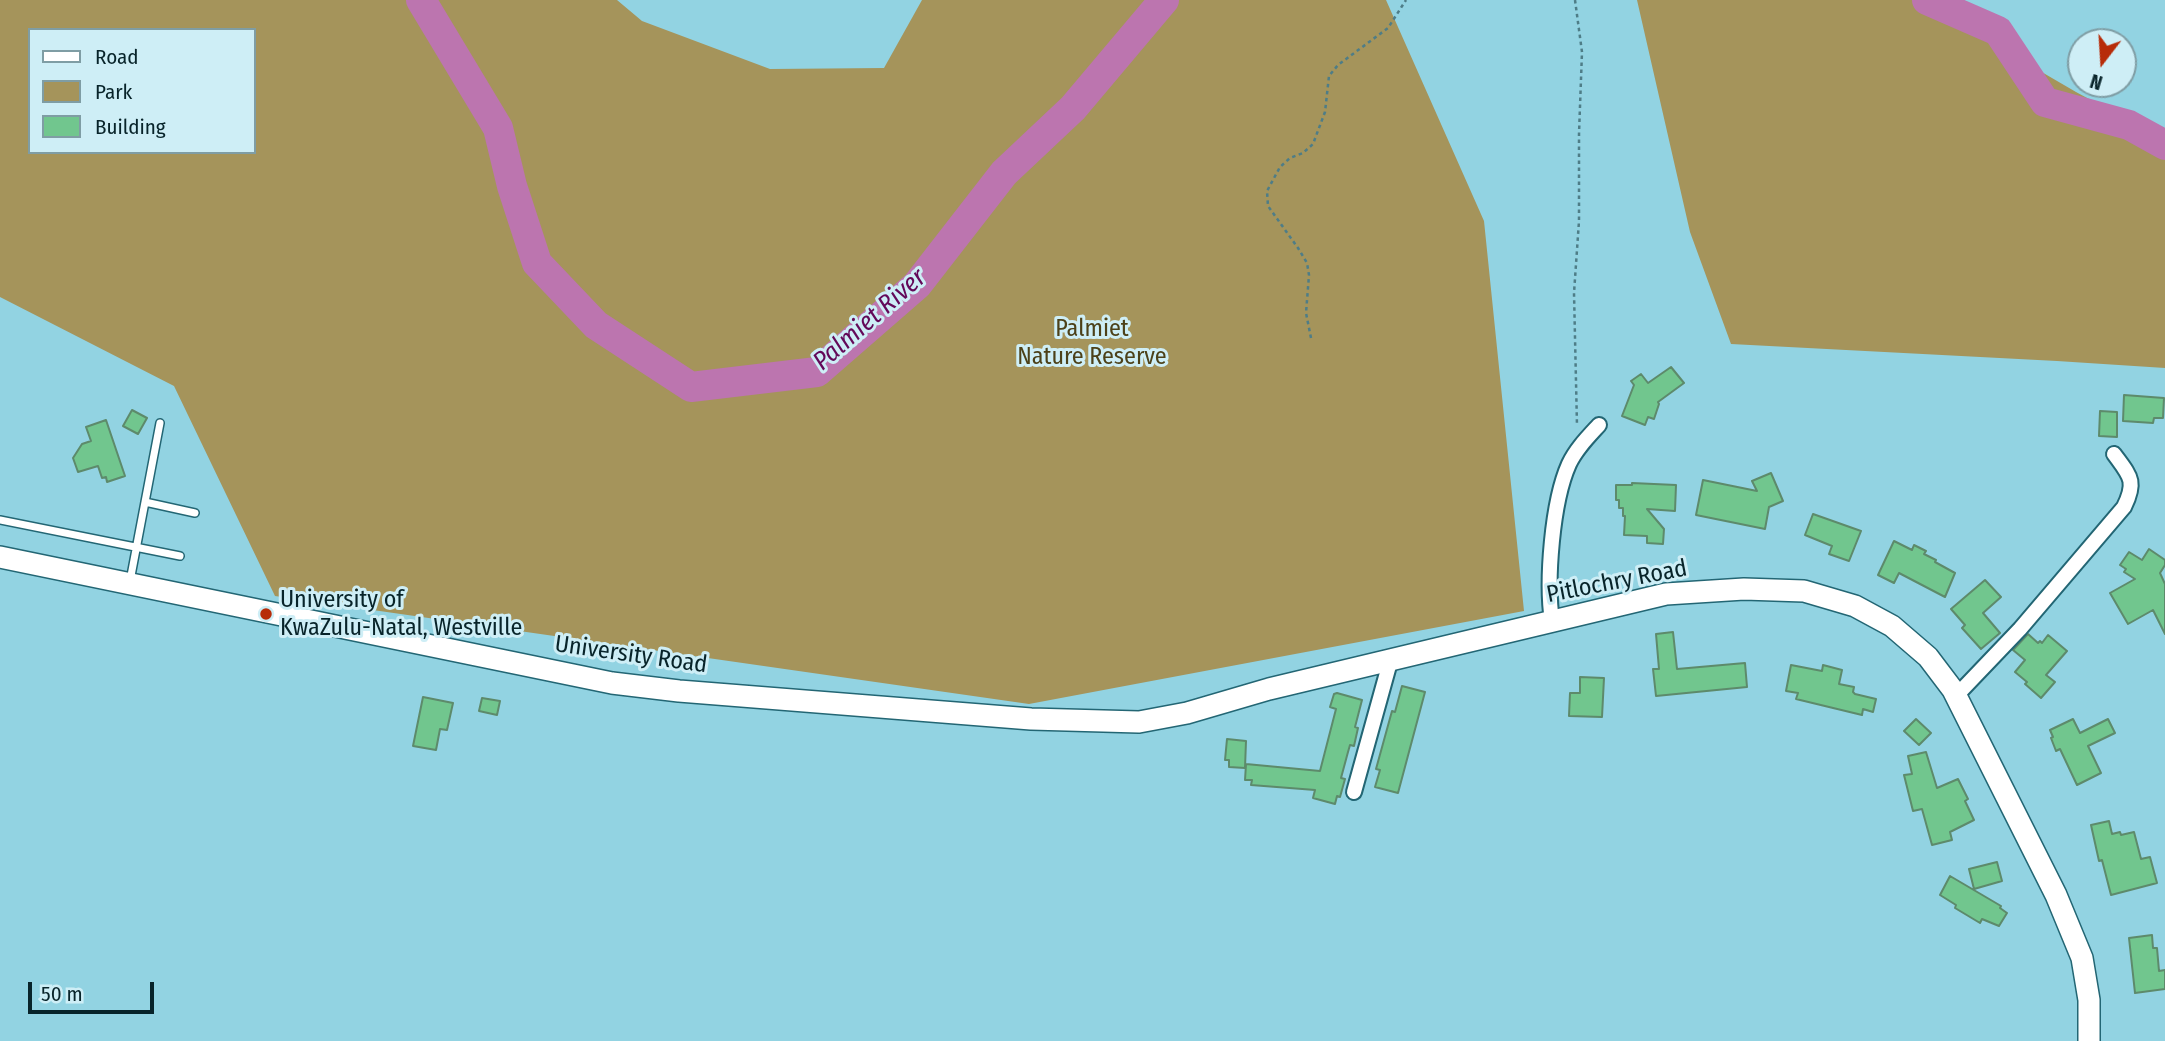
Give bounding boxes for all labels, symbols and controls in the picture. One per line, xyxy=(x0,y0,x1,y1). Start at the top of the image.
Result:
legend xyxy=(28,28,256,154)
north arrow xyxy=(2067,28,2137,98)
text: Road xyxy=(95,44,139,70)
text: N xyxy=(2087,69,2105,94)
text: Park xyxy=(95,79,132,105)
text: Building xyxy=(95,114,166,140)
water label: Palmiet River xyxy=(807,262,933,378)
park label: Palmiet Nature Reserve xyxy=(1017,315,1167,371)
street label: Pitlochry Road xyxy=(1544,554,1690,610)
place label: University of KwaZulu-Natal, Westville xyxy=(280,586,522,642)
marker: University of KwaZulu-Natal, Westville xyxy=(258,606,274,622)
street label: University Road xyxy=(553,630,709,680)
scale bar xyxy=(32,968,158,1012)
text: 50 m xyxy=(41,981,83,1007)

